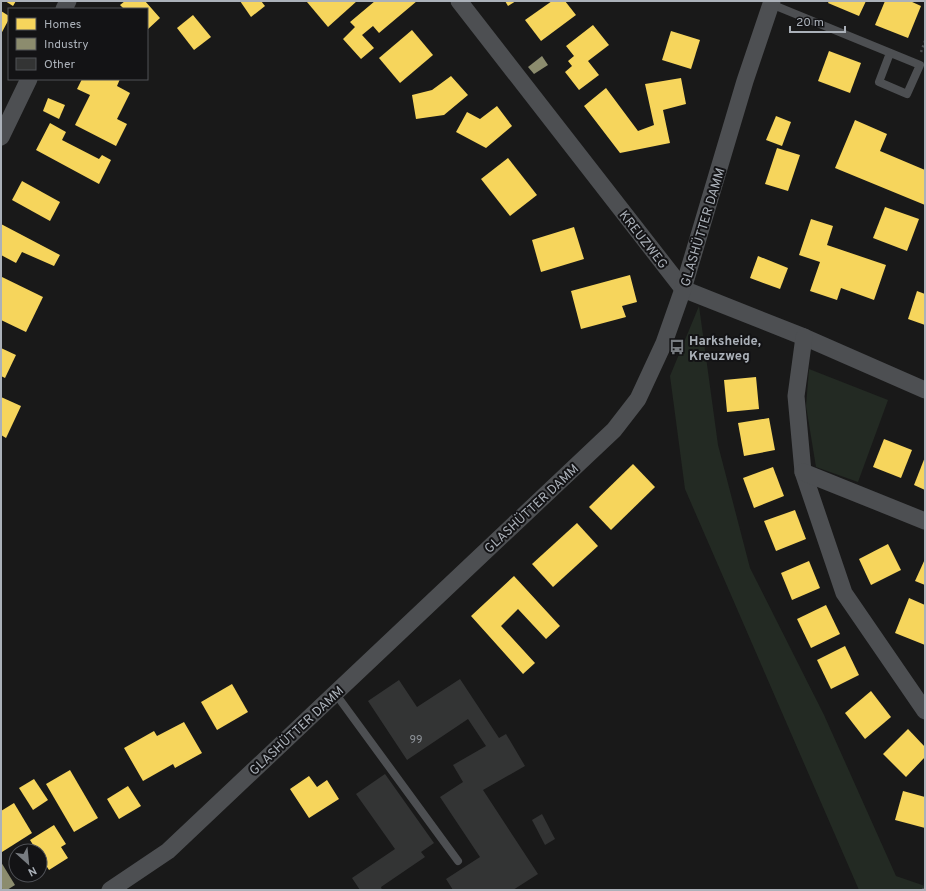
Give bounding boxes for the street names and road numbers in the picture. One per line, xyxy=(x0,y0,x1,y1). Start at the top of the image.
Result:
street label: GLASHÜTTER DAMM xyxy=(676,166,730,289)
street label: KREUZWEG xyxy=(615,208,670,273)
street label: GLASHÜTTER DAMM xyxy=(481,460,583,557)
street label: GLASHÜTTER DAMM xyxy=(246,682,348,779)

